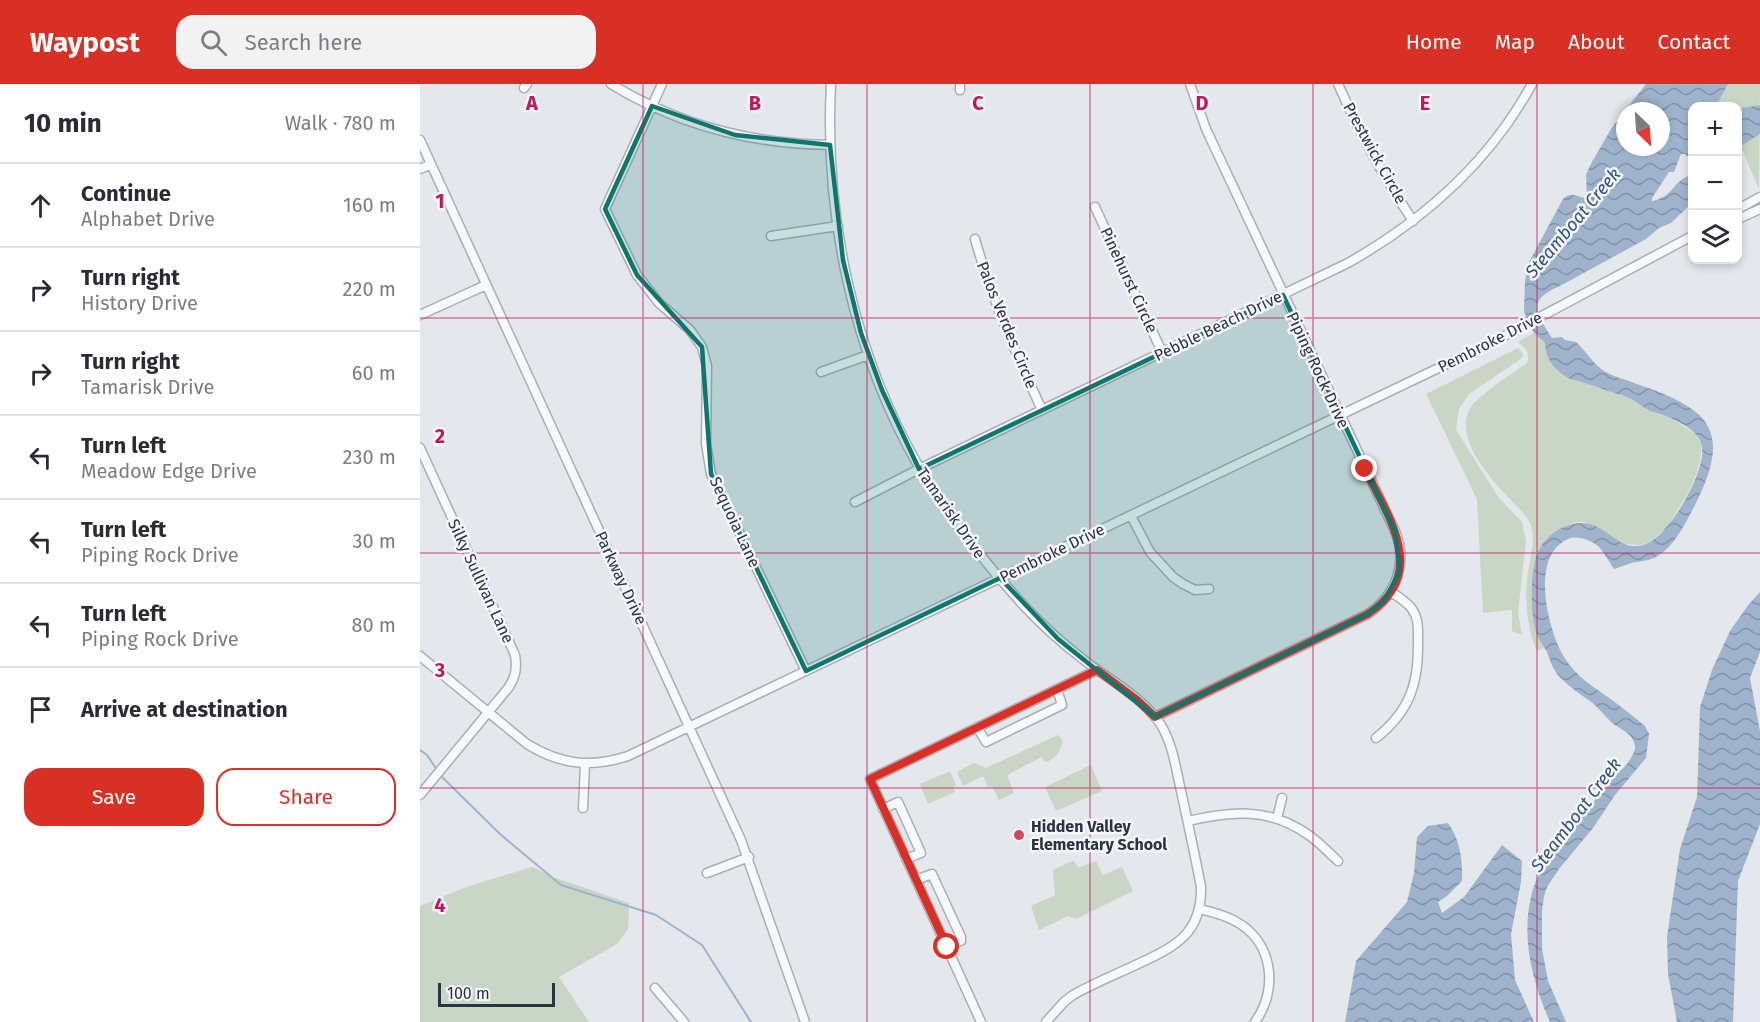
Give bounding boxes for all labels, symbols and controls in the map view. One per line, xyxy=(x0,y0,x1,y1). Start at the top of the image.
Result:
search box xyxy=(176,15,596,69)
text: Waypost xyxy=(30,26,140,59)
icon: search xyxy=(197,26,230,59)
text: Search here xyxy=(245,29,362,56)
text: Home xyxy=(1406,29,1462,55)
text: Map xyxy=(1495,29,1535,55)
text: About xyxy=(1568,29,1625,55)
text: Contact xyxy=(1658,29,1730,55)
text: A xyxy=(525,91,539,115)
text: B xyxy=(749,91,761,115)
text: C xyxy=(972,91,984,115)
text: D xyxy=(1195,91,1209,115)
text: E xyxy=(1420,91,1430,115)
street label: Prestwick Circle xyxy=(1339,99,1411,207)
north arrow xyxy=(1616,102,1670,156)
map controls xyxy=(1688,102,1742,264)
button: + xyxy=(1688,102,1742,156)
text: 10 min xyxy=(24,108,102,139)
text: Walk · 780 m xyxy=(285,111,396,135)
button: − xyxy=(1688,156,1742,210)
water label: Steamboat Creek xyxy=(1520,163,1626,283)
text: Continue xyxy=(81,180,171,207)
icon: ahead xyxy=(24,189,57,222)
text: 1 xyxy=(435,189,445,213)
text: 160 m xyxy=(343,193,396,217)
text: Alphabet Drive xyxy=(81,207,215,231)
button: layers xyxy=(1688,210,1742,264)
street label: Pinehurst Circle xyxy=(1096,224,1162,336)
street label: Palos Verdes Circle xyxy=(973,259,1041,391)
text: Turn right xyxy=(81,264,180,291)
icon: right xyxy=(24,273,57,306)
text: 220 m xyxy=(343,277,396,301)
street label: Pebble Beach Drive xyxy=(1151,287,1285,365)
text: History Drive xyxy=(81,291,198,315)
street label: Pembroke Drive xyxy=(1435,308,1545,376)
street label: Piping Rock Drive xyxy=(1283,309,1353,431)
text: Turn right xyxy=(81,348,180,375)
icon: right xyxy=(24,357,57,390)
text: 60 m xyxy=(352,361,396,385)
text: Tamarisk Drive xyxy=(81,375,214,399)
text: 2 xyxy=(435,424,445,448)
text: Turn left xyxy=(81,432,166,459)
icon: left xyxy=(24,441,57,474)
text: 230 m xyxy=(343,445,396,469)
route end xyxy=(1351,455,1377,481)
text: Meadow Edge Drive xyxy=(81,459,257,483)
street label: Tamarisk Drive xyxy=(913,464,989,562)
street label: Sequoia Lane xyxy=(706,474,764,570)
text: Turn left xyxy=(81,516,166,543)
street label: Silky Sullivan Lane xyxy=(444,516,518,646)
street label: Pembroke Drive xyxy=(996,519,1108,587)
icon: left xyxy=(24,525,57,558)
street label: Parkway Drive xyxy=(591,528,651,628)
text: 30 m xyxy=(352,529,396,553)
text: Piping Rock Drive xyxy=(81,543,239,567)
text: Turn left xyxy=(81,600,166,627)
icon: left xyxy=(24,609,57,642)
text: 80 m xyxy=(351,613,396,637)
text: Piping Rock Drive xyxy=(81,627,239,651)
text: 3 xyxy=(434,658,445,682)
icon: arrive xyxy=(24,693,57,726)
text: Arrive at destination xyxy=(81,696,288,723)
water label: Steamboat Creek xyxy=(1525,754,1626,877)
button: Save xyxy=(24,768,204,826)
button: Share xyxy=(216,768,396,826)
place label: Hidden Valley Elementary School xyxy=(1031,817,1167,854)
marker: Hidden Valley Elementary School xyxy=(1012,828,1026,842)
text: 4 xyxy=(434,893,446,917)
route start xyxy=(933,933,959,959)
scale bar xyxy=(438,980,555,1008)
text: 100 m xyxy=(447,984,490,1003)

